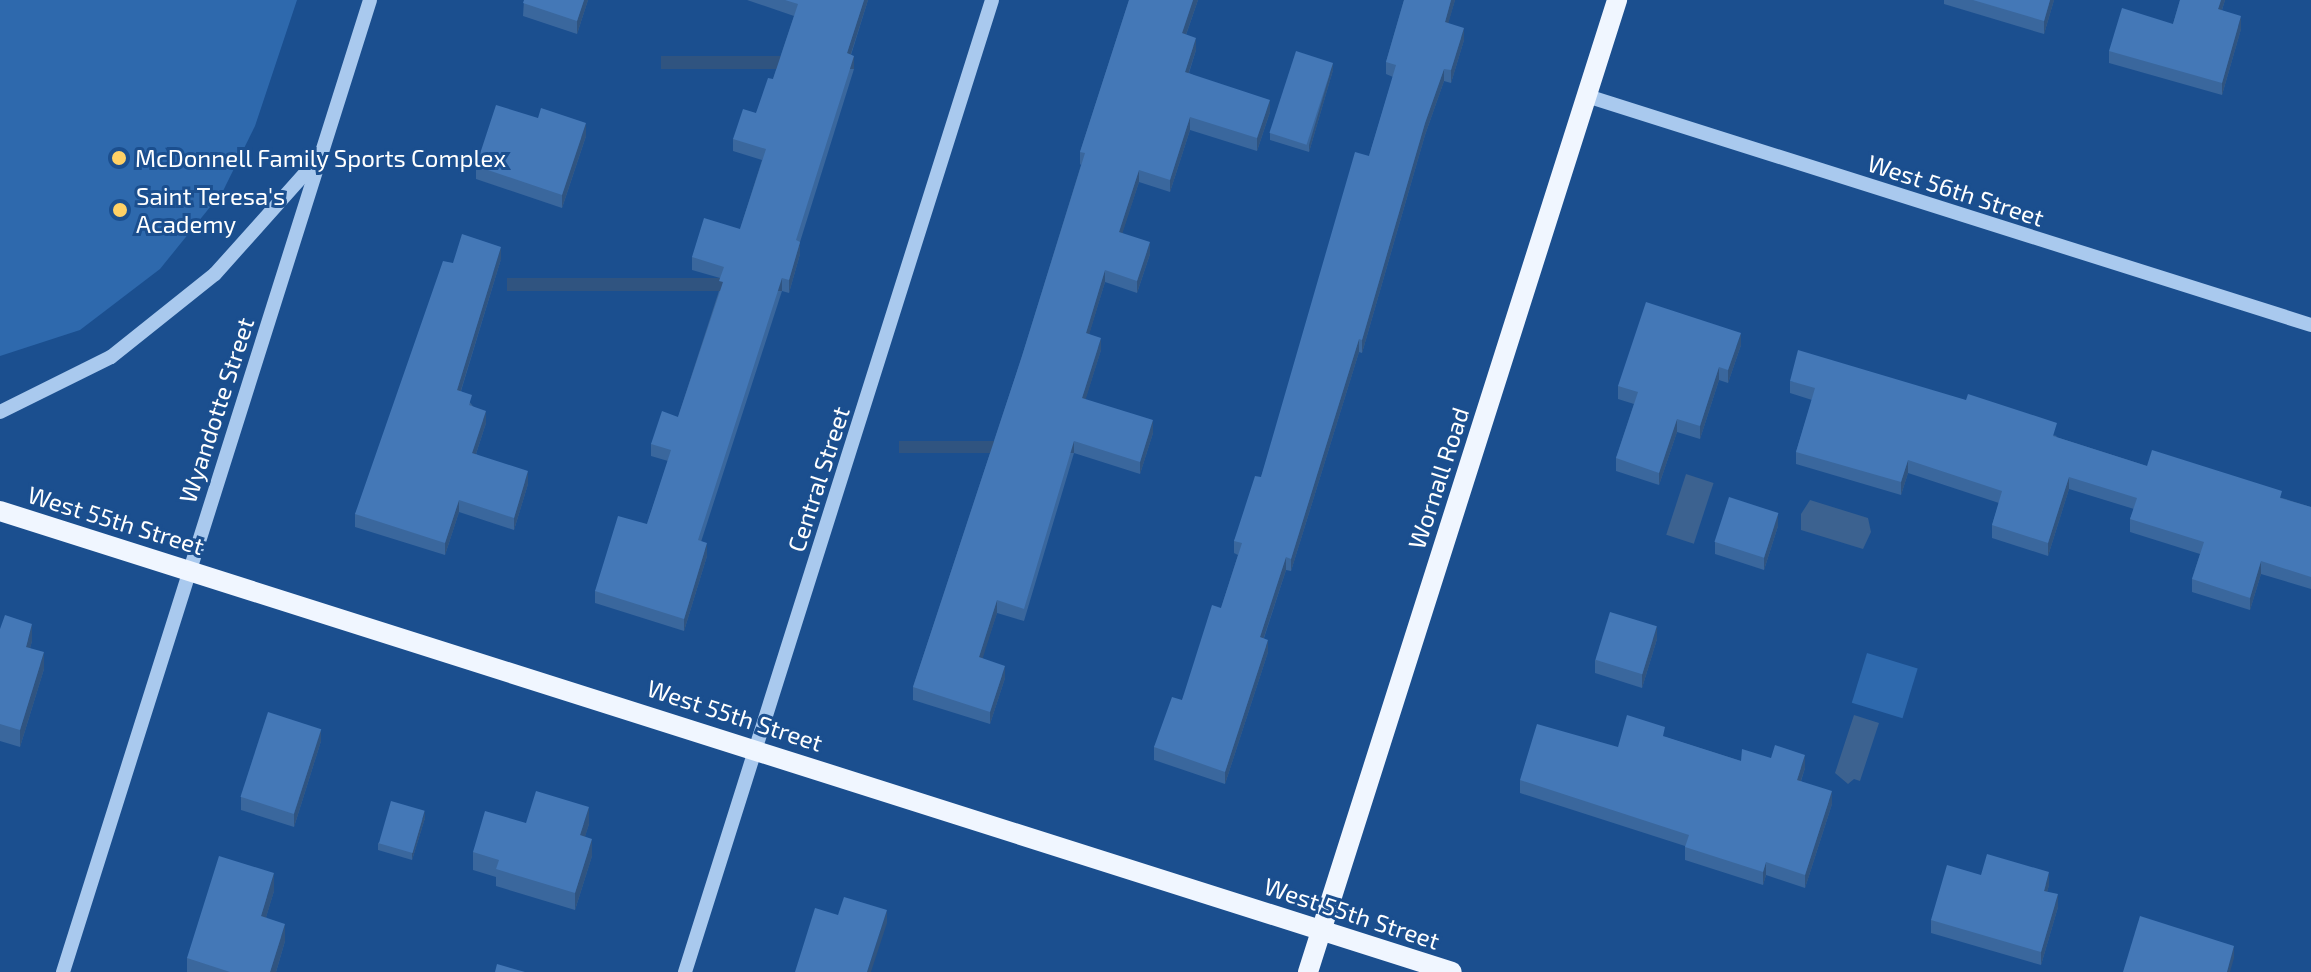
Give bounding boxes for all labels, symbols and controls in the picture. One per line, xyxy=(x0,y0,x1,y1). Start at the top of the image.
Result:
place label: McDonnell Family Sports Complex xyxy=(135,144,507,172)
street label: West 56th Street xyxy=(1864,148,2048,232)
marker: McDonnell Family Sports Complex xyxy=(110,149,128,167)
place label: Saint Teresa's Academy xyxy=(136,182,286,238)
marker: Saint Teresa's Academy xyxy=(111,201,129,219)
street label: Wyandotte Street xyxy=(172,314,260,506)
street label: Central Street xyxy=(781,402,855,556)
street label: Wornall Road xyxy=(1402,403,1474,553)
street label: West 55th Street xyxy=(24,480,208,560)
street label: West 55th Street xyxy=(644,673,826,757)
street label: West 55th Street xyxy=(1261,871,1443,955)

